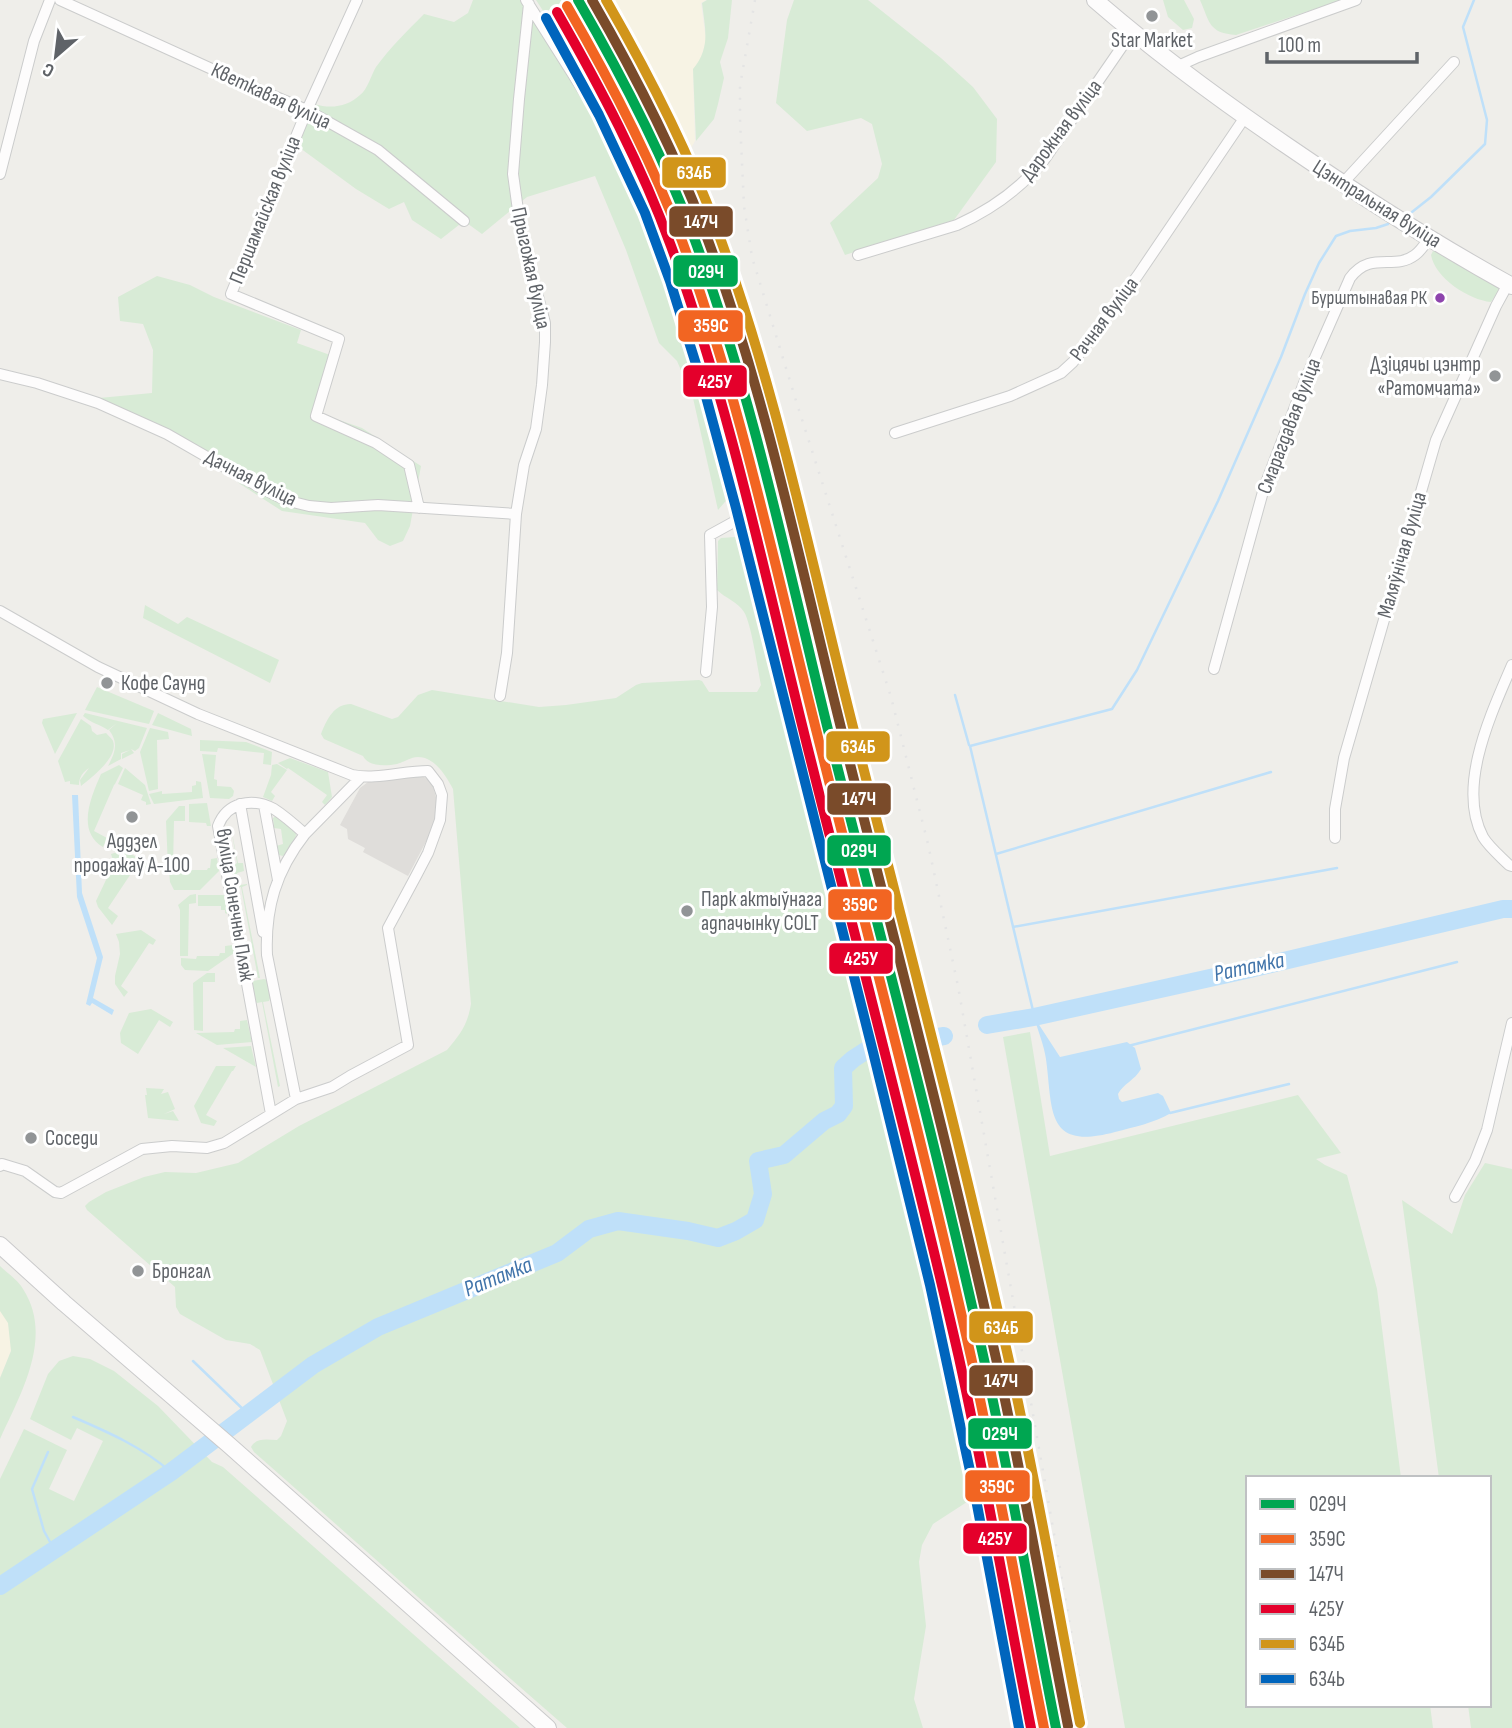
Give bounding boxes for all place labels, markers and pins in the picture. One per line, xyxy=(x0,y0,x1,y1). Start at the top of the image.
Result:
marker: Star Market xyxy=(1144,8,1160,24)
place label: Star Market xyxy=(1111,28,1193,53)
place label: Бурштынавая РК xyxy=(1311,287,1427,310)
marker: Бурштынавая РК xyxy=(1433,291,1447,305)
place label: Дзіцячы цэнтр «Ратомчата» xyxy=(1370,352,1481,401)
marker: Дзіцячы цэнтр «Ратомчата» xyxy=(1487,368,1503,384)
place label: Кофе Саунд xyxy=(121,671,206,696)
marker: Кофе Саунд xyxy=(99,675,115,691)
marker: Аддзел продажаў А-100 xyxy=(124,809,140,825)
place label: Аддзел продажаў А-100 xyxy=(74,829,190,878)
place label: Парк актыўнага адпачынку COLT xyxy=(701,887,822,936)
marker: Парк актыўнага адпачынку COLT xyxy=(679,903,695,919)
place label: Соседи xyxy=(45,1126,98,1151)
marker: Соседи xyxy=(23,1130,39,1146)
place label: Бронгал xyxy=(152,1259,211,1284)
marker: Бронгал xyxy=(130,1263,146,1279)

